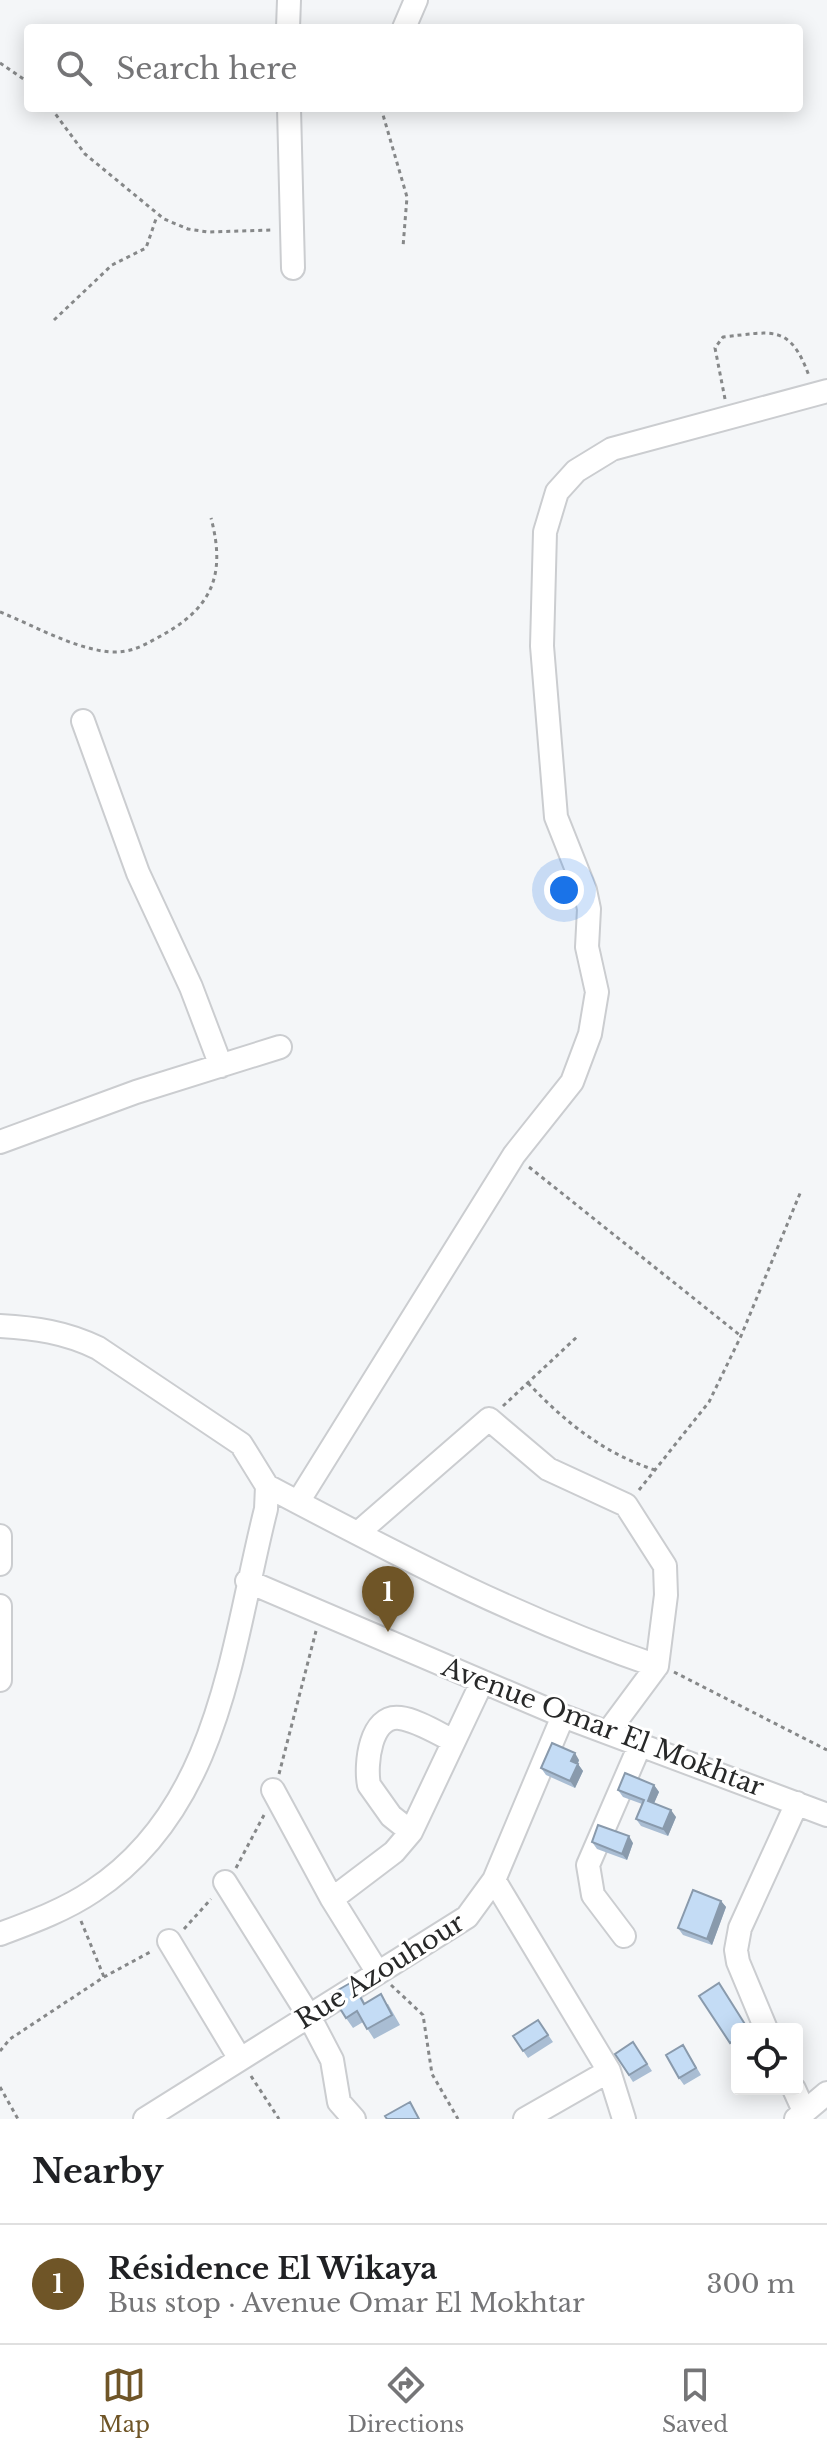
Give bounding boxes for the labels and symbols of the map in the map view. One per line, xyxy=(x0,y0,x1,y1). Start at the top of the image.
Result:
your location xyxy=(544,870,584,910)
pin: 1 xyxy=(362,1566,414,1632)
street label: Avenue Omar El Mokhtar xyxy=(436,1650,769,1804)
street label: Rue Azouhour xyxy=(290,1906,471,2036)

